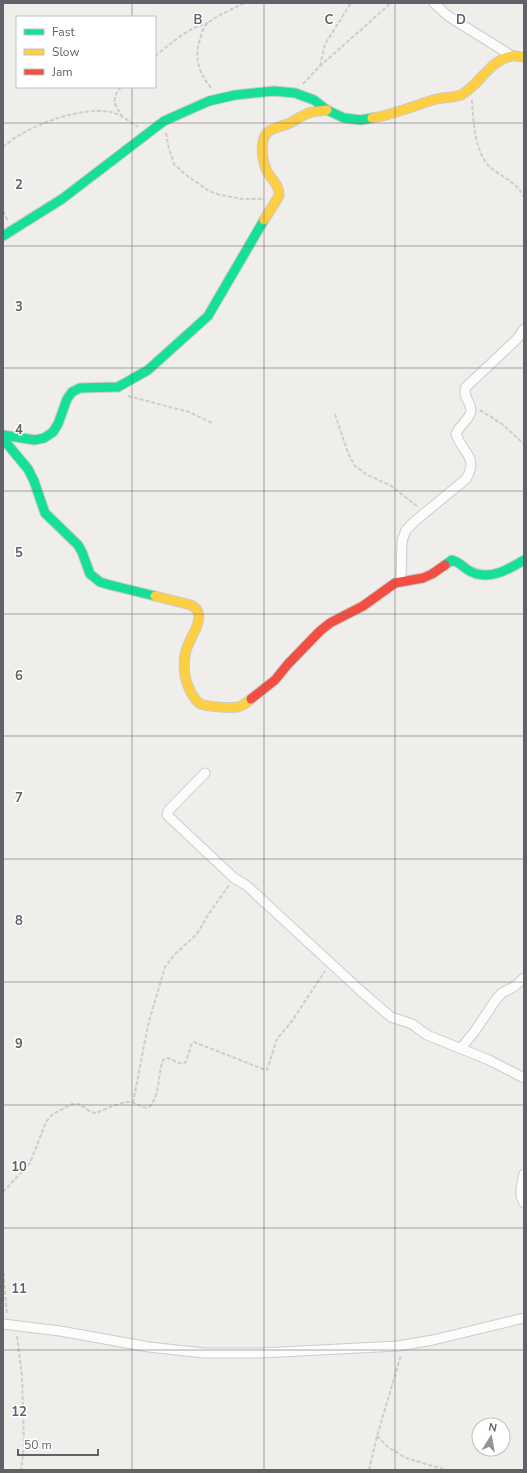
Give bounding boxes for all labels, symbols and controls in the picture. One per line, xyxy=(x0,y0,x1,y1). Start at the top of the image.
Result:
text: B xyxy=(194,11,203,29)
text: C xyxy=(325,11,334,29)
text: D xyxy=(456,11,466,29)
legend xyxy=(16,16,156,88)
text: Fast xyxy=(52,24,75,40)
text: Slow xyxy=(52,44,80,60)
text: Jam xyxy=(51,64,73,80)
text: 2 xyxy=(15,176,23,194)
text: 3 xyxy=(15,298,23,316)
text: 4 xyxy=(15,421,23,439)
text: 5 xyxy=(15,544,23,562)
text: 6 xyxy=(15,667,23,685)
text: 7 xyxy=(15,789,23,807)
text: 8 xyxy=(15,912,23,930)
text: 9 xyxy=(15,1035,23,1053)
text: 10 xyxy=(11,1158,27,1176)
text: 11 xyxy=(11,1280,27,1298)
text: 12 xyxy=(11,1403,27,1421)
north arrow xyxy=(471,1417,511,1457)
text: N xyxy=(487,1420,498,1436)
scale bar xyxy=(18,1431,98,1457)
text: 50 m xyxy=(24,1437,52,1453)

